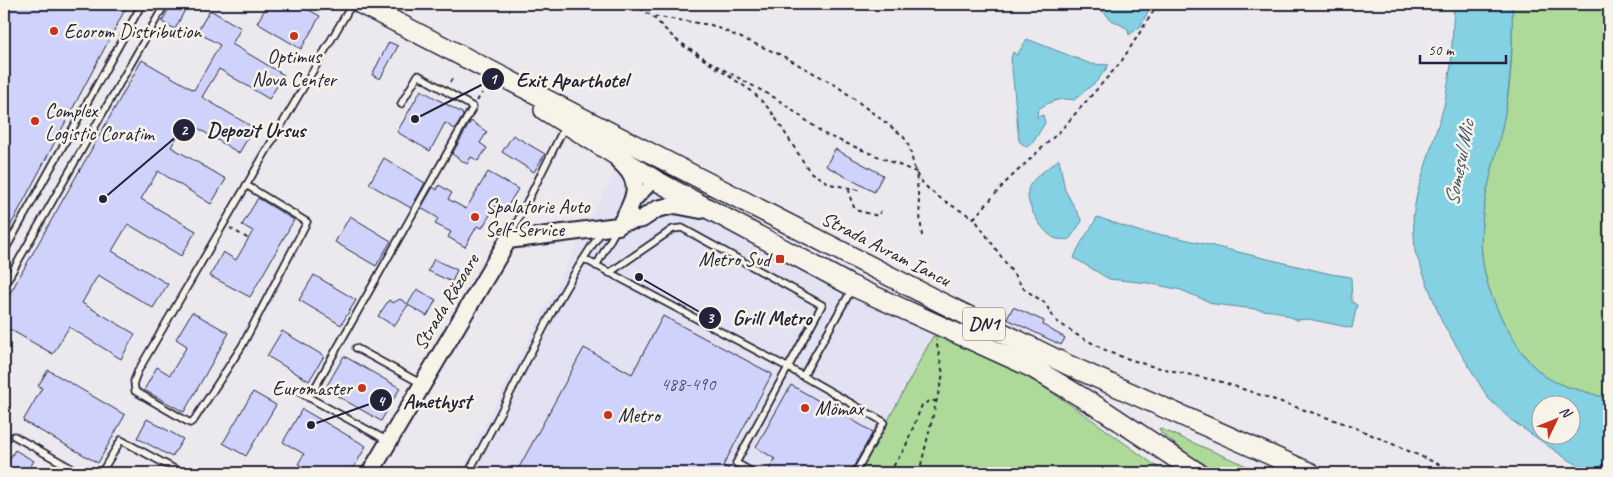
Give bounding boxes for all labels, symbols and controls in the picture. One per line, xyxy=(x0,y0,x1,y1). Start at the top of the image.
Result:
place label: Ecorom Distribution xyxy=(64,19,202,44)
marker: Ecorom Distribution xyxy=(48,25,60,37)
marker: Optimus Nova Center xyxy=(288,30,300,42)
scale bar xyxy=(1420,32,1507,64)
text: 50 m xyxy=(1428,41,1455,60)
place label: Optimus Nova Center xyxy=(252,44,338,92)
callout: Exit Aparthotel xyxy=(481,61,638,97)
text: Exit Aparthotel xyxy=(516,67,632,93)
text: 1 xyxy=(490,70,499,89)
place label: Complex Logistic Coratim xyxy=(45,98,156,146)
callout: Depozit Ursus xyxy=(172,112,315,148)
marker: Complex Logistic Coratim xyxy=(29,115,41,127)
water label: Someșul Mic xyxy=(1438,116,1480,208)
text: Depozit Ursus xyxy=(207,117,308,143)
text: 2 xyxy=(181,121,189,140)
place label: Spalatorie Auto Self-Service xyxy=(485,194,591,242)
street label: Strada Avram Iancu xyxy=(817,206,956,293)
marker: Spalatorie Auto Self-Service xyxy=(469,211,481,223)
place label: Metro Sud xyxy=(698,247,773,272)
street label: Strada Răzoare xyxy=(407,248,485,355)
marker: Metro Sud xyxy=(774,253,786,265)
callout: Grill Metro xyxy=(697,300,821,336)
text: Grill Metro xyxy=(732,305,813,331)
road number: DN1 xyxy=(963,308,1005,340)
text: 3 xyxy=(707,309,715,328)
house number: 488-490 xyxy=(661,373,717,395)
place label: Euromaster xyxy=(272,376,354,401)
marker: Euromaster xyxy=(356,382,368,394)
callout: Amethyst xyxy=(369,382,481,418)
text: Amethyst xyxy=(403,388,474,414)
text: 4 xyxy=(378,392,387,411)
north arrow xyxy=(1530,394,1580,444)
place label: Mömax xyxy=(815,396,865,421)
marker: Mömax xyxy=(799,402,811,414)
place label: Metro xyxy=(618,403,662,428)
text: N xyxy=(1556,403,1576,422)
marker: Metro xyxy=(602,409,614,421)

